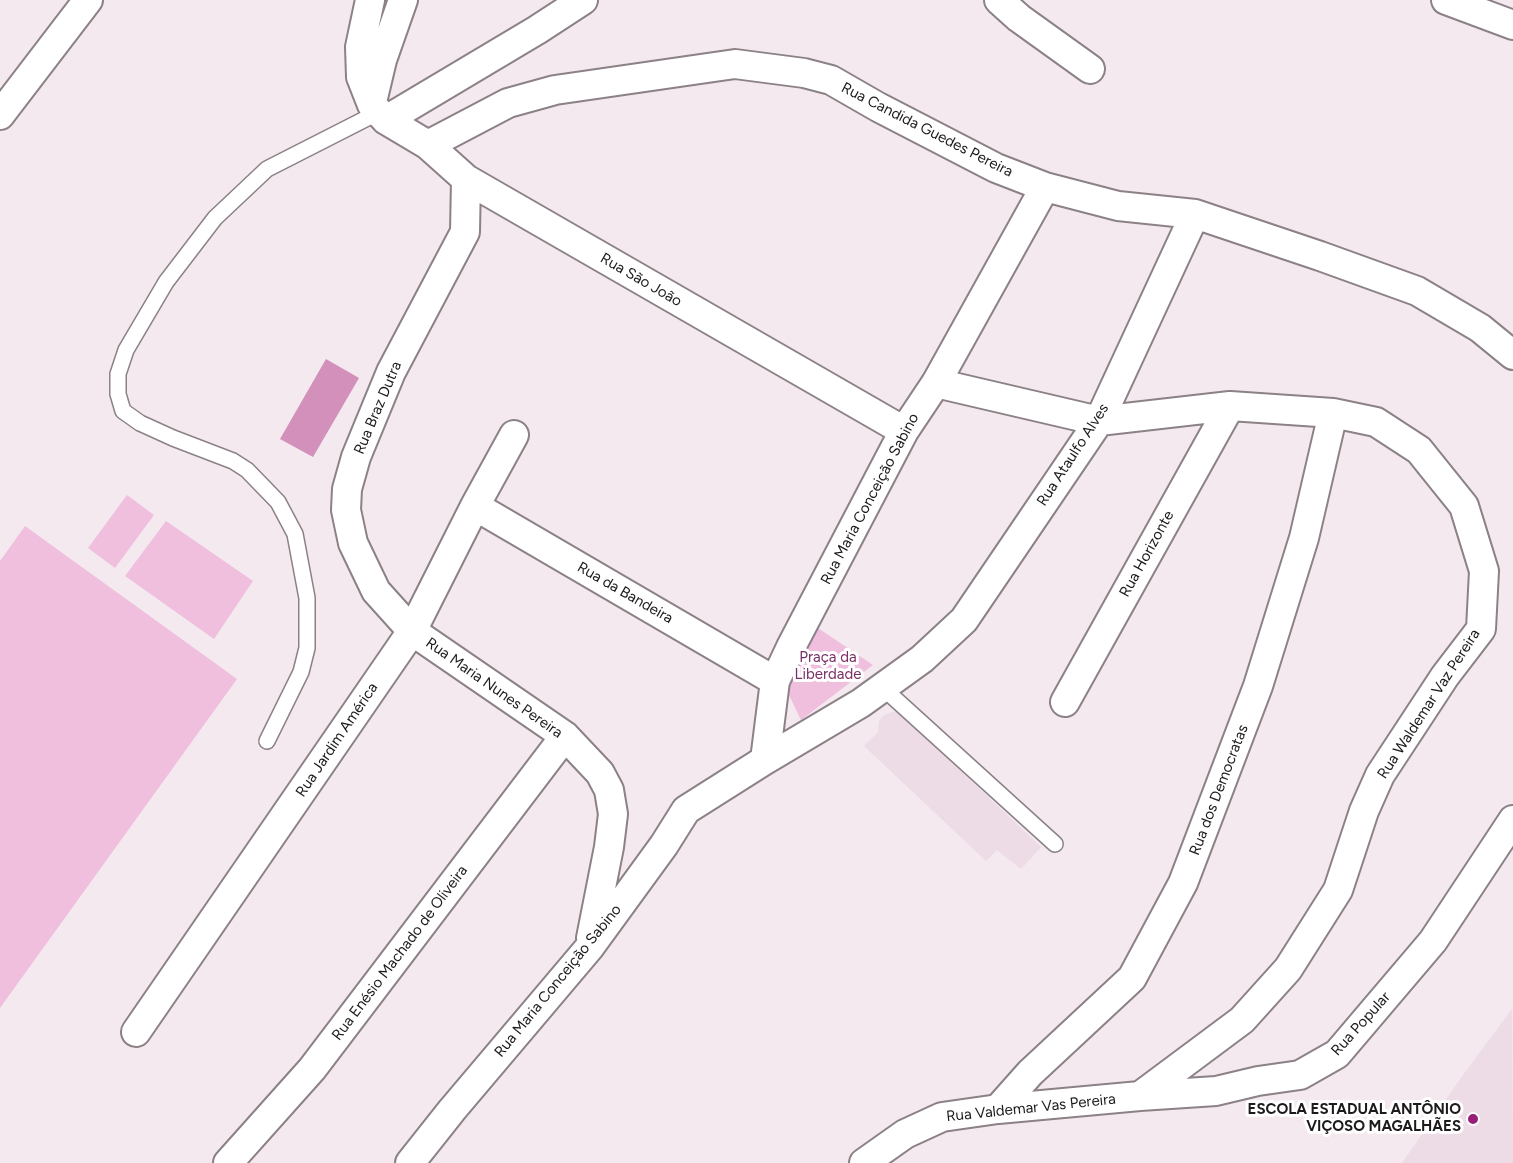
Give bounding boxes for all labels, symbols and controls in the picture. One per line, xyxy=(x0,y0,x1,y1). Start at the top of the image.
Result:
street label: Rua Candida Guedes Pereira xyxy=(838,79,1016,181)
street label: Rua São João xyxy=(597,249,685,311)
street label: Rua Braz Dutra xyxy=(350,359,406,457)
street label: Rua Ataulfo Alves xyxy=(1033,400,1113,510)
street label: Rua Maria Conceição Sabino xyxy=(817,410,923,588)
street label: Rua Horizonte xyxy=(1116,508,1178,600)
street label: Rua da Bandeira xyxy=(574,558,676,628)
street label: Rua Waldemar Vaz Pereira xyxy=(1374,626,1484,782)
street label: Rua Maria Nunes Pereira xyxy=(422,634,566,742)
park label: Praça da Liberdade xyxy=(795,649,861,684)
street label: Rua Jardim América xyxy=(292,680,382,800)
street label: Rua dos Democratas xyxy=(1186,722,1252,858)
street label: Rua Enésio Machado de Oliveira xyxy=(328,862,472,1044)
street label: Rua Maria Conceição Sabino xyxy=(491,901,625,1061)
street label: Rua Popular xyxy=(1328,988,1394,1060)
street label: Rua Valdemar Vas Pereira xyxy=(945,1090,1117,1126)
place label: ESCOLA ESTADUAL ANTÔNIO VIÇOSO MAGALHÃES xyxy=(1248,1101,1461,1136)
marker: ESCOLA ESTADUAL ANTÔNIO VIÇOSO MAGALHÃES xyxy=(1466,1112,1480,1126)

